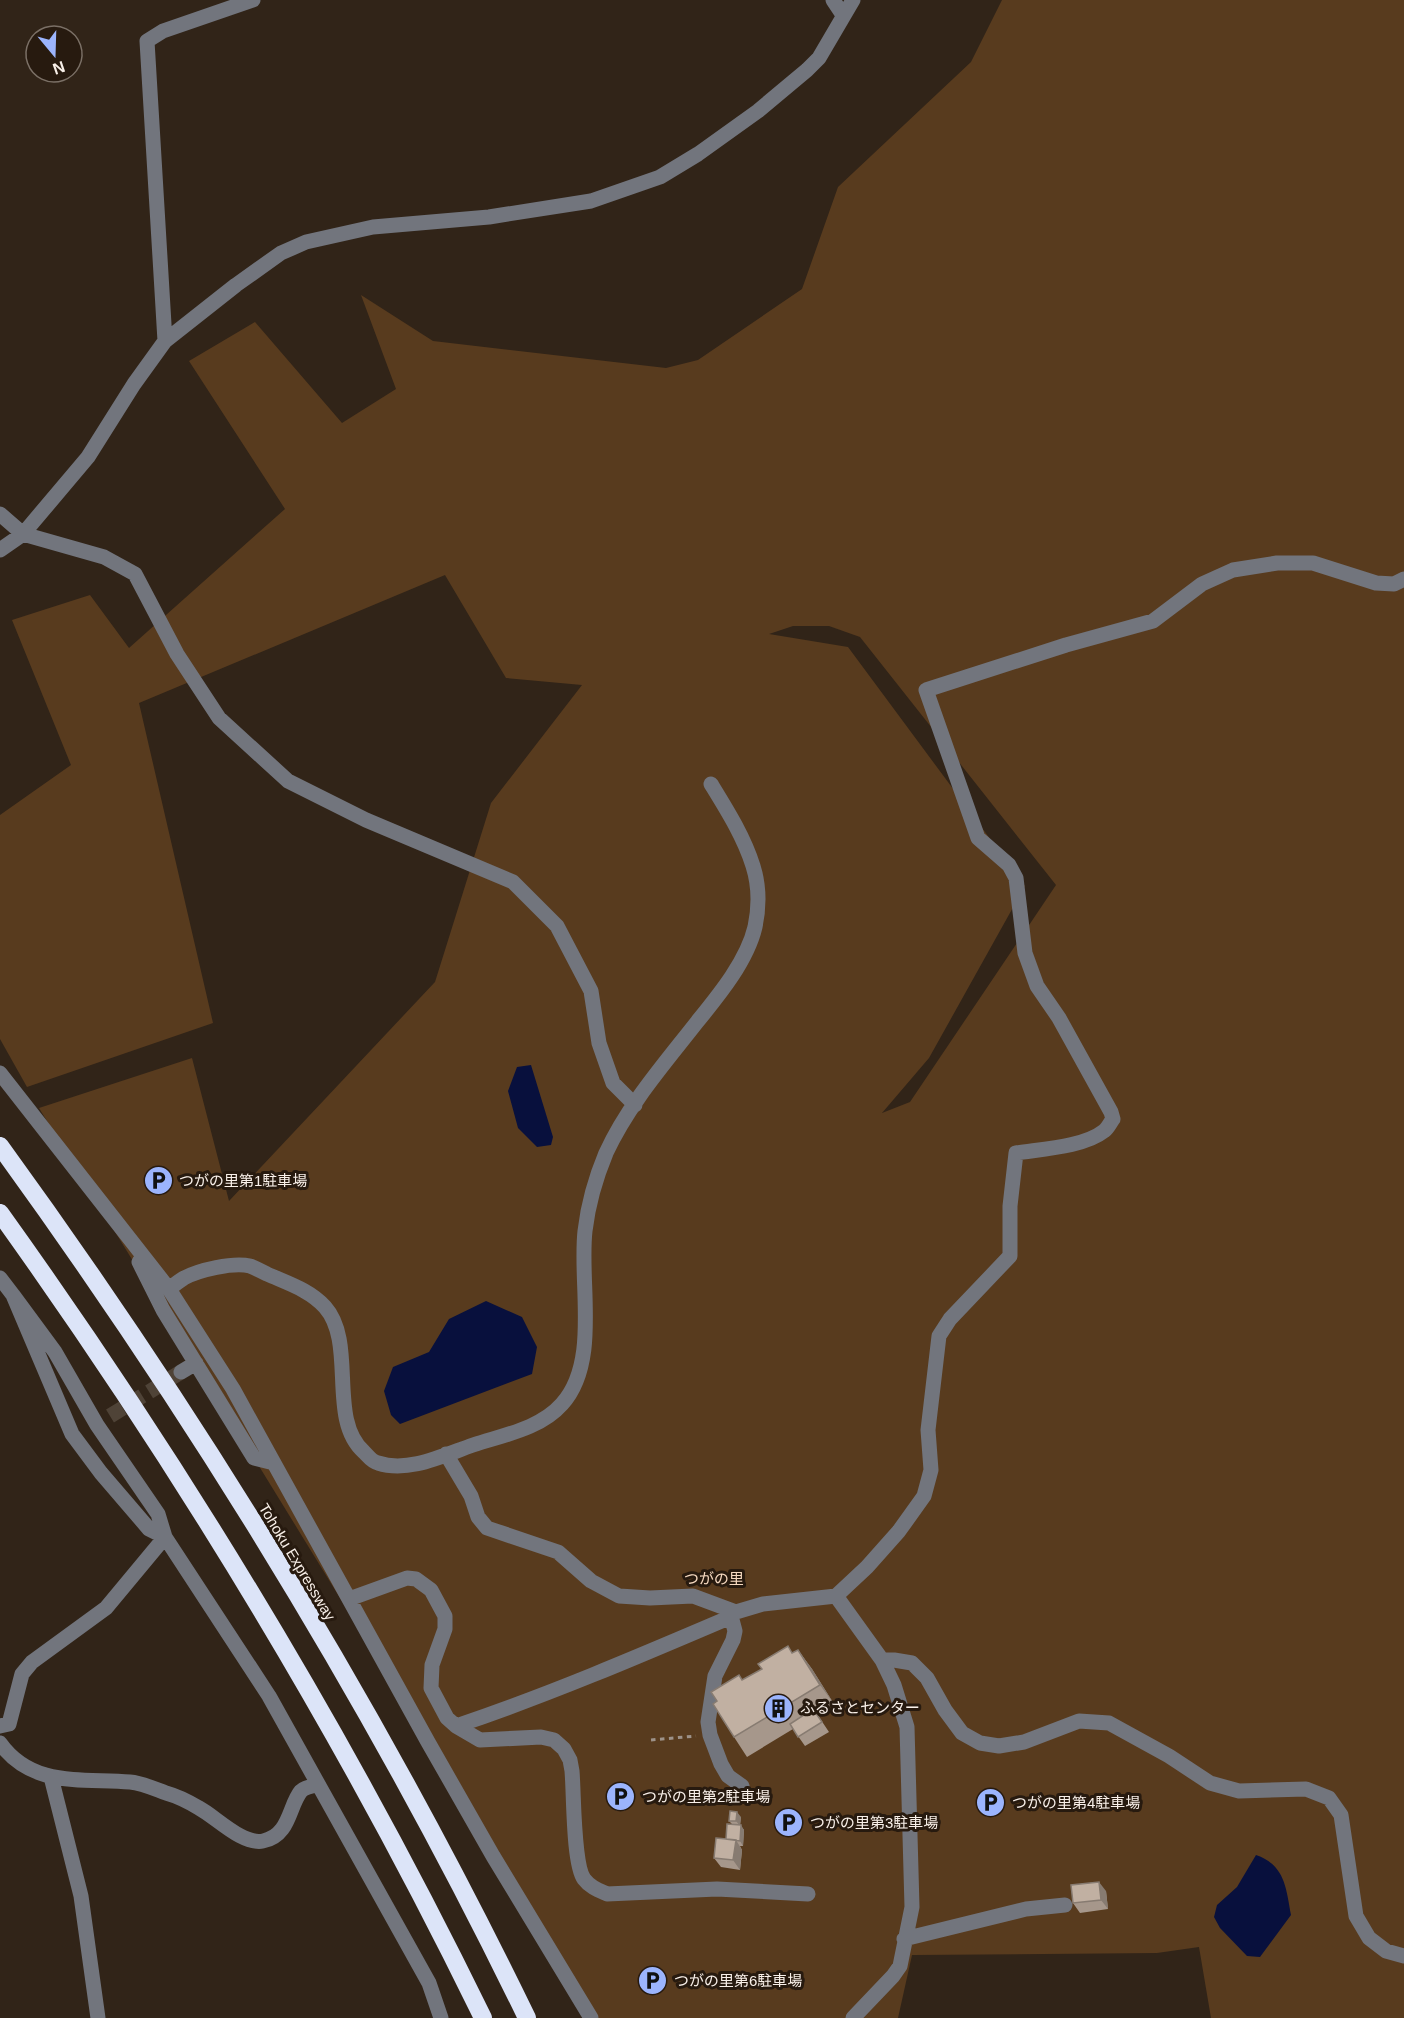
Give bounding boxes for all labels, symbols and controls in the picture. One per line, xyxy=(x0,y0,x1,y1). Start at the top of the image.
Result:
north arrow xyxy=(24,24,84,84)
text: N xyxy=(50,58,67,78)
parking icon: つがの里第1駐車場 xyxy=(142,1165,174,1197)
place label: つがの里第1駐車場 xyxy=(179,1172,307,1189)
street label: Tohoku Expressway xyxy=(256,1500,339,1624)
park label: つがの里 xyxy=(684,1570,744,1587)
building icon: ふるさとセンター xyxy=(763,1692,795,1724)
place label: ふるさとセンター xyxy=(800,1699,920,1716)
parking icon: つがの里第2駐車場 xyxy=(605,1781,637,1813)
parking icon: つがの里第4駐車場 xyxy=(975,1787,1007,1819)
place label: つがの里第2駐車場 xyxy=(642,1788,770,1805)
place label: つがの里第4駐車場 xyxy=(1012,1794,1140,1811)
parking icon: つがの里第3駐車場 xyxy=(773,1807,805,1839)
place label: つがの里第3駐車場 xyxy=(810,1814,938,1831)
parking icon: つがの里第6駐車場 xyxy=(637,1965,669,1997)
place label: つがの里第6駐車場 xyxy=(674,1972,802,1989)

